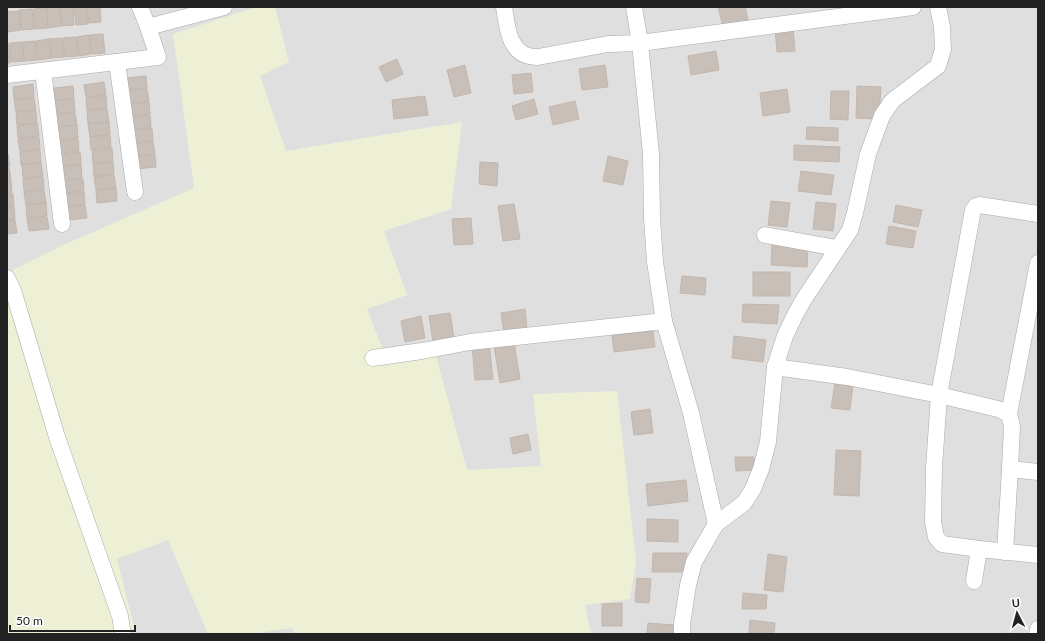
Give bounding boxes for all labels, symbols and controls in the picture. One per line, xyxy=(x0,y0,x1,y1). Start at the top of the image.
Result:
north arrow xyxy=(997,593,1037,633)
text: U xyxy=(1011,596,1021,609)
scale bar xyxy=(10,607,135,633)
text: 50 m xyxy=(16,613,43,628)

